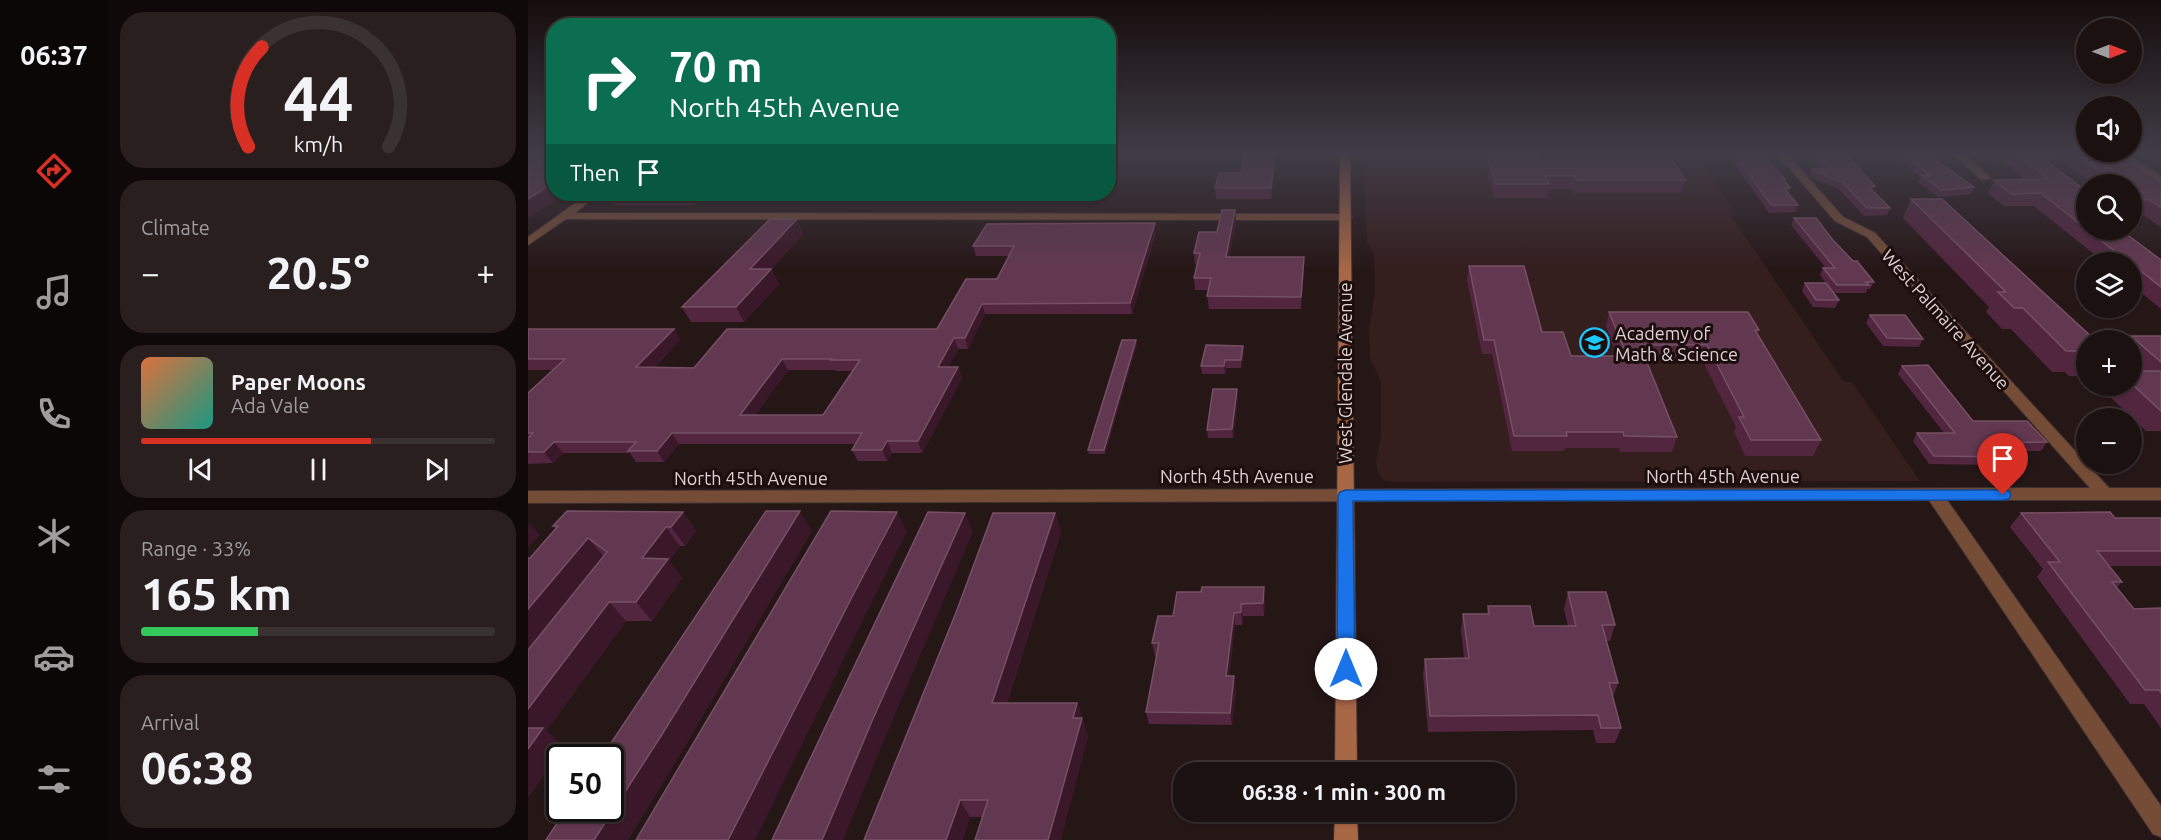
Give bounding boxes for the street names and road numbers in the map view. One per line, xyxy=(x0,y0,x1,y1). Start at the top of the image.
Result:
street label: West Palmaire Avenue xyxy=(1878,245,2014,393)
street label: West Glendale Avenue xyxy=(1335,282,1355,464)
street label: North 45th Avenue xyxy=(1160,466,1314,486)
street label: North 45th Avenue xyxy=(1646,466,1800,486)
street label: North 45th Avenue xyxy=(674,468,828,488)

